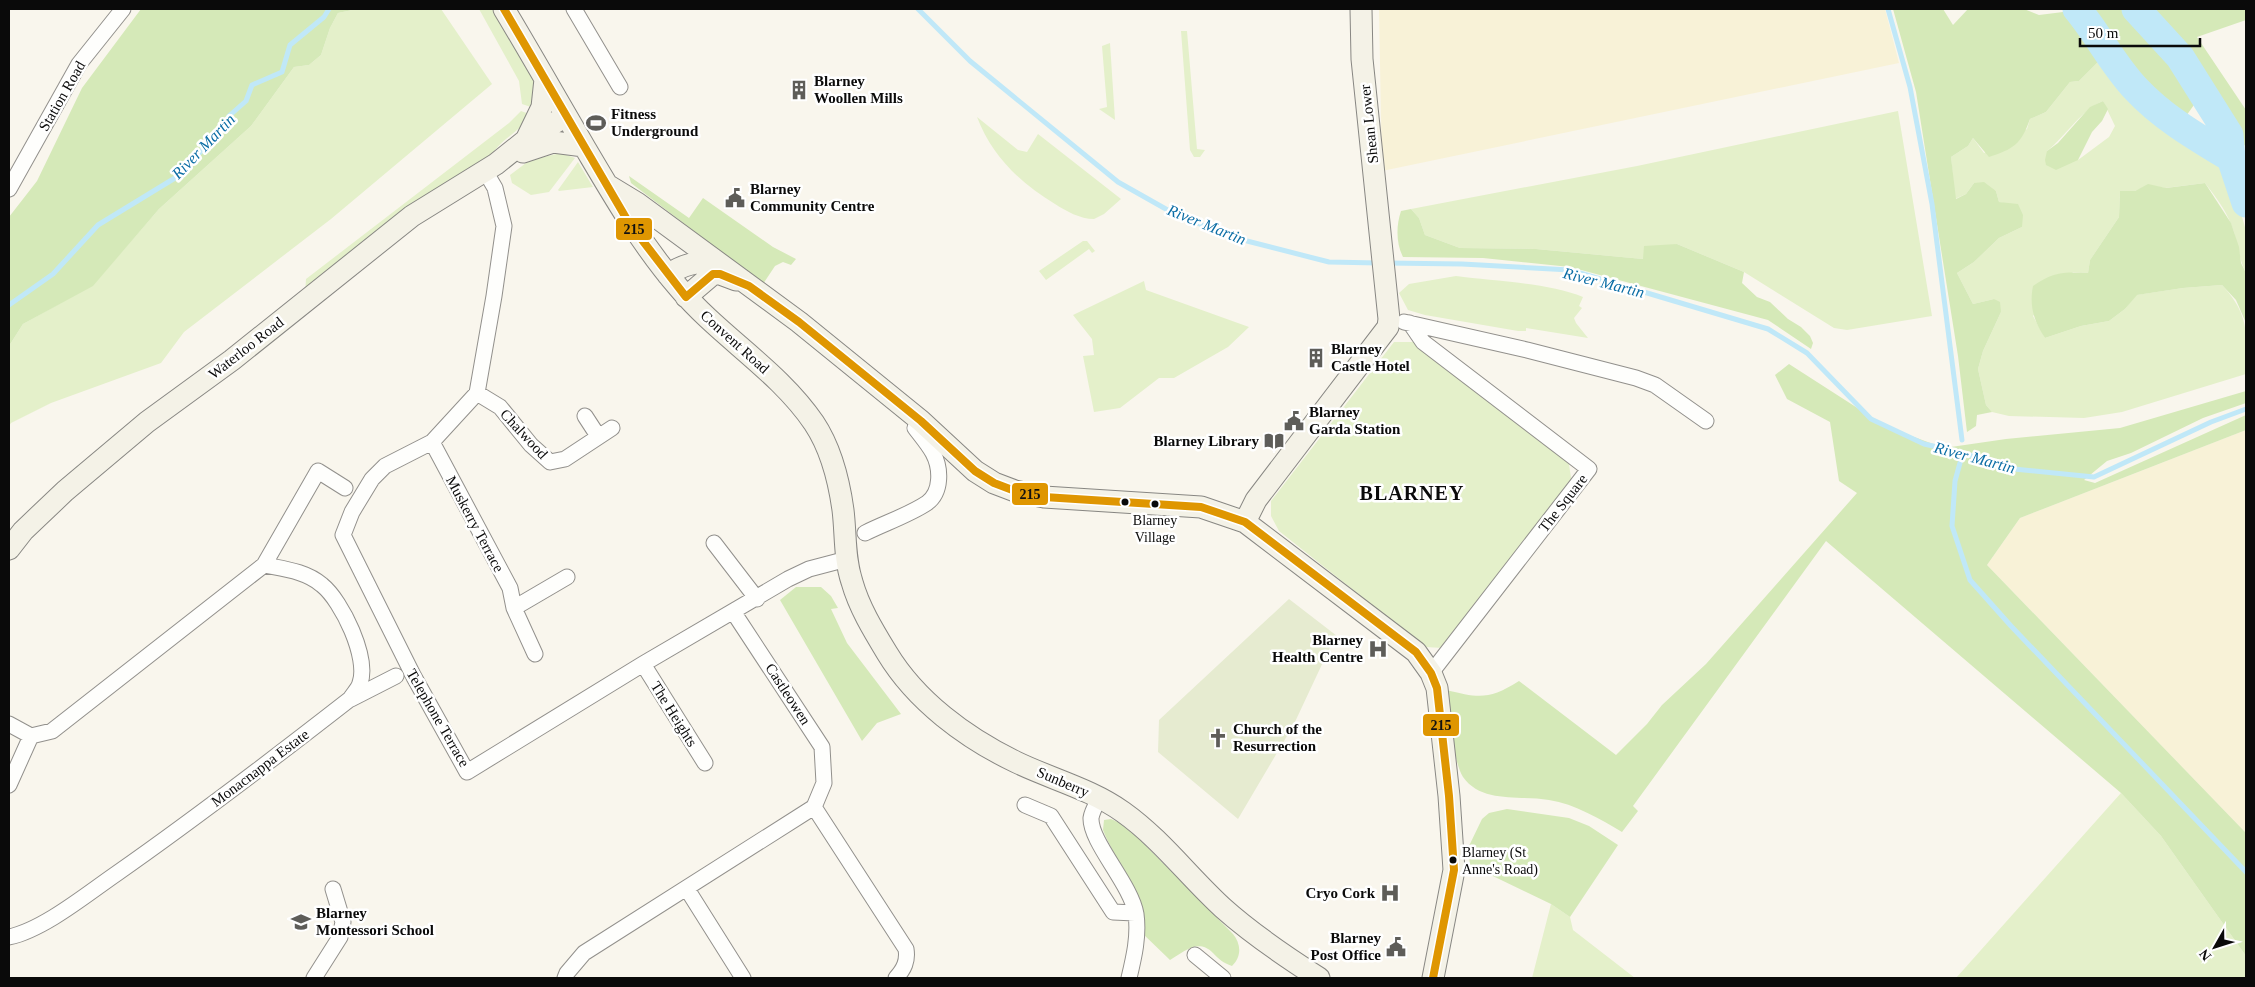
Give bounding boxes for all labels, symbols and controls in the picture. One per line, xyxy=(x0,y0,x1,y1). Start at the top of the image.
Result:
scale bar xyxy=(2080,15,2200,47)
text: 50 m xyxy=(2088,25,2119,41)
street label: Station Road xyxy=(36,58,89,134)
place label: Blarney Woollen Mills xyxy=(814,73,903,106)
building icon: Blarney Woollen Mills xyxy=(788,79,810,101)
street label: Shean Lower xyxy=(1357,84,1381,164)
place label: Fitness Underground xyxy=(611,106,699,139)
water label: River Martin xyxy=(168,111,238,183)
sports icon: Fitness Underground xyxy=(585,112,607,134)
place label: Blarney Community Centre xyxy=(750,181,875,214)
public building icon: Blarney Community Centre xyxy=(724,187,746,209)
water label: River Martin xyxy=(1164,201,1249,248)
line badge: 215 xyxy=(615,217,653,241)
text: 215 xyxy=(624,222,645,237)
water label: River Martin xyxy=(1561,264,1646,301)
street label: Convent Road xyxy=(698,307,773,377)
street label: Waterloo Road xyxy=(206,314,287,382)
place label: Blarney Castle Hotel xyxy=(1331,341,1410,374)
building icon: Blarney Castle Hotel xyxy=(1305,347,1327,369)
place label: Blarney Garda Station xyxy=(1309,404,1401,437)
street label: Chalwood xyxy=(497,406,551,462)
public building icon: Blarney Garda Station xyxy=(1283,410,1305,432)
library icon: Blarney Library xyxy=(1263,430,1285,452)
place label: Blarney Library xyxy=(1154,433,1259,449)
water label: River Martin xyxy=(1932,438,2017,476)
street label: The Square xyxy=(1536,471,1591,535)
street label: Muskerry Terrace xyxy=(443,473,507,575)
line badge: 215 xyxy=(1011,482,1049,506)
district label: BLARNEY xyxy=(1360,482,1464,504)
text: 215 xyxy=(1020,487,1041,502)
unlabelled marker xyxy=(1120,497,1130,507)
marker: Blarney Village xyxy=(1150,499,1160,509)
place label: Blarney Village xyxy=(1133,513,1177,545)
place label: Blarney Health Centre xyxy=(1272,632,1363,665)
hospital icon: Blarney Health Centre xyxy=(1367,638,1389,660)
street label: Castleowen xyxy=(762,660,814,728)
street label: Telephone Terrace xyxy=(403,666,473,770)
street label: The Heights xyxy=(648,678,700,750)
line badge: 215 xyxy=(1422,713,1460,737)
text: 215 xyxy=(1431,718,1452,733)
place label: Church of the Resurrection xyxy=(1233,721,1322,754)
street label: Monacnappa Estate xyxy=(208,726,312,810)
church icon: Church of the Resurrection xyxy=(1207,727,1229,749)
street label: Sunberry xyxy=(1035,764,1092,800)
place label: Blarney (St Anne's Road) xyxy=(1462,845,1538,878)
marker: Blarney (St Anne's Road) xyxy=(1448,855,1458,865)
hospital icon: Cryo Cork xyxy=(1379,882,1401,904)
place label: Cryo Cork xyxy=(1305,885,1376,901)
place label: Blarney Montessori School xyxy=(316,905,434,938)
school or university icon: Blarney Montessori School xyxy=(290,911,312,933)
north arrow xyxy=(2190,922,2240,972)
place label: Blarney Post Office xyxy=(1311,930,1381,963)
public building icon: Blarney Post Office xyxy=(1385,936,1407,958)
text: N xyxy=(2196,946,2214,964)

